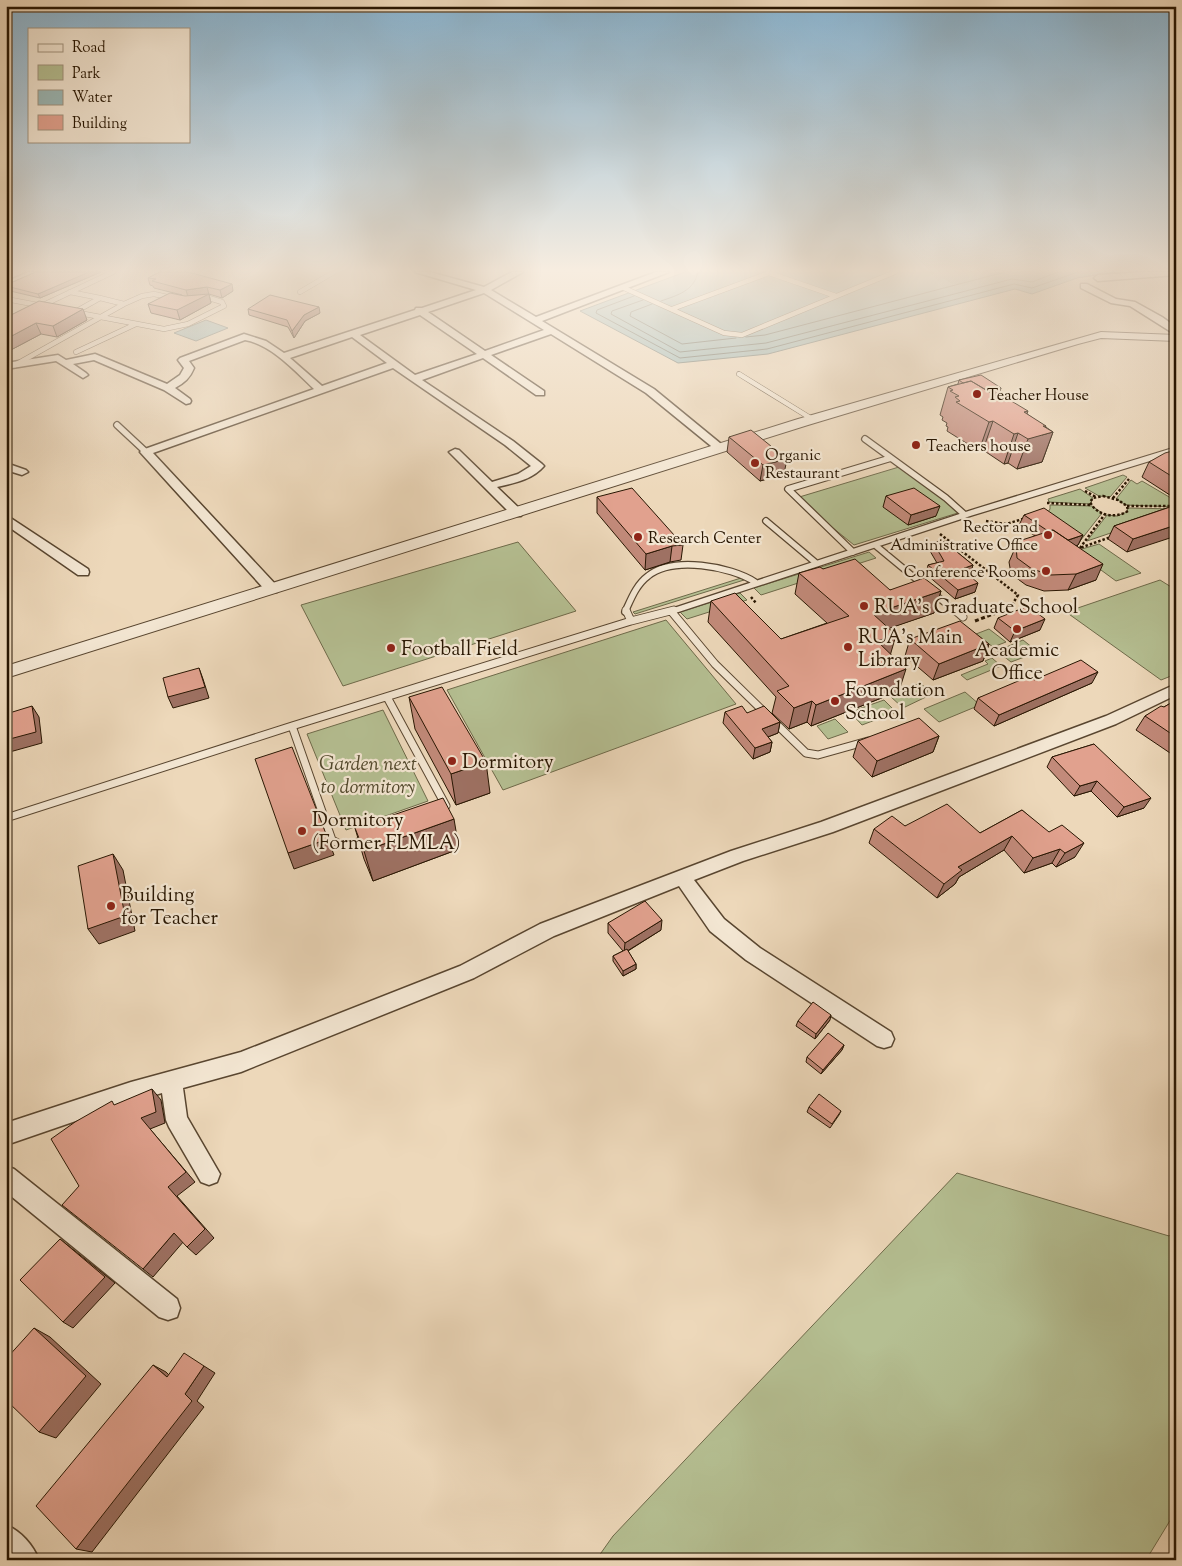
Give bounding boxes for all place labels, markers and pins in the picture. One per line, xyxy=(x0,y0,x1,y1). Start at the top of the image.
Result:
place label: Teacher House xyxy=(987,385,1089,408)
marker: Teacher House xyxy=(971,388,983,400)
place label: Teachers house xyxy=(926,436,1031,459)
marker: Teachers house xyxy=(910,439,922,451)
place label: Organic Restaurant xyxy=(765,445,840,486)
marker: Organic Restaurant xyxy=(749,457,761,469)
place label: Rector and Administrative Office xyxy=(890,517,1038,558)
place label: Research Center xyxy=(648,528,761,551)
marker: Rector and Administrative Office xyxy=(1042,529,1054,541)
marker: Research Center xyxy=(632,531,644,543)
place label: Conference Rooms xyxy=(904,562,1036,585)
marker: Conference Rooms xyxy=(1040,565,1052,577)
place label: RUA's Graduate School xyxy=(874,594,1079,623)
marker: RUA's Graduate School xyxy=(858,600,870,612)
marker: Academic Office xyxy=(1011,623,1023,635)
place label: RUA's Main Library xyxy=(858,624,963,676)
place label: Football Field xyxy=(401,636,518,665)
place label: Academic Office xyxy=(975,637,1059,689)
marker: RUA's Main Library xyxy=(842,641,854,653)
marker: Football Field xyxy=(385,642,397,654)
place label: Foundation School xyxy=(845,677,946,729)
marker: Foundation School xyxy=(829,695,841,707)
place label: Dormitory xyxy=(462,749,554,778)
marker: Dormitory xyxy=(446,755,458,767)
place label: Dormitory (Former FLMLA) xyxy=(312,807,461,859)
marker: Dormitory (Former FLMLA) xyxy=(296,825,308,837)
place label: Building for Teacher xyxy=(121,882,219,934)
marker: Building for Teacher xyxy=(105,900,117,912)

